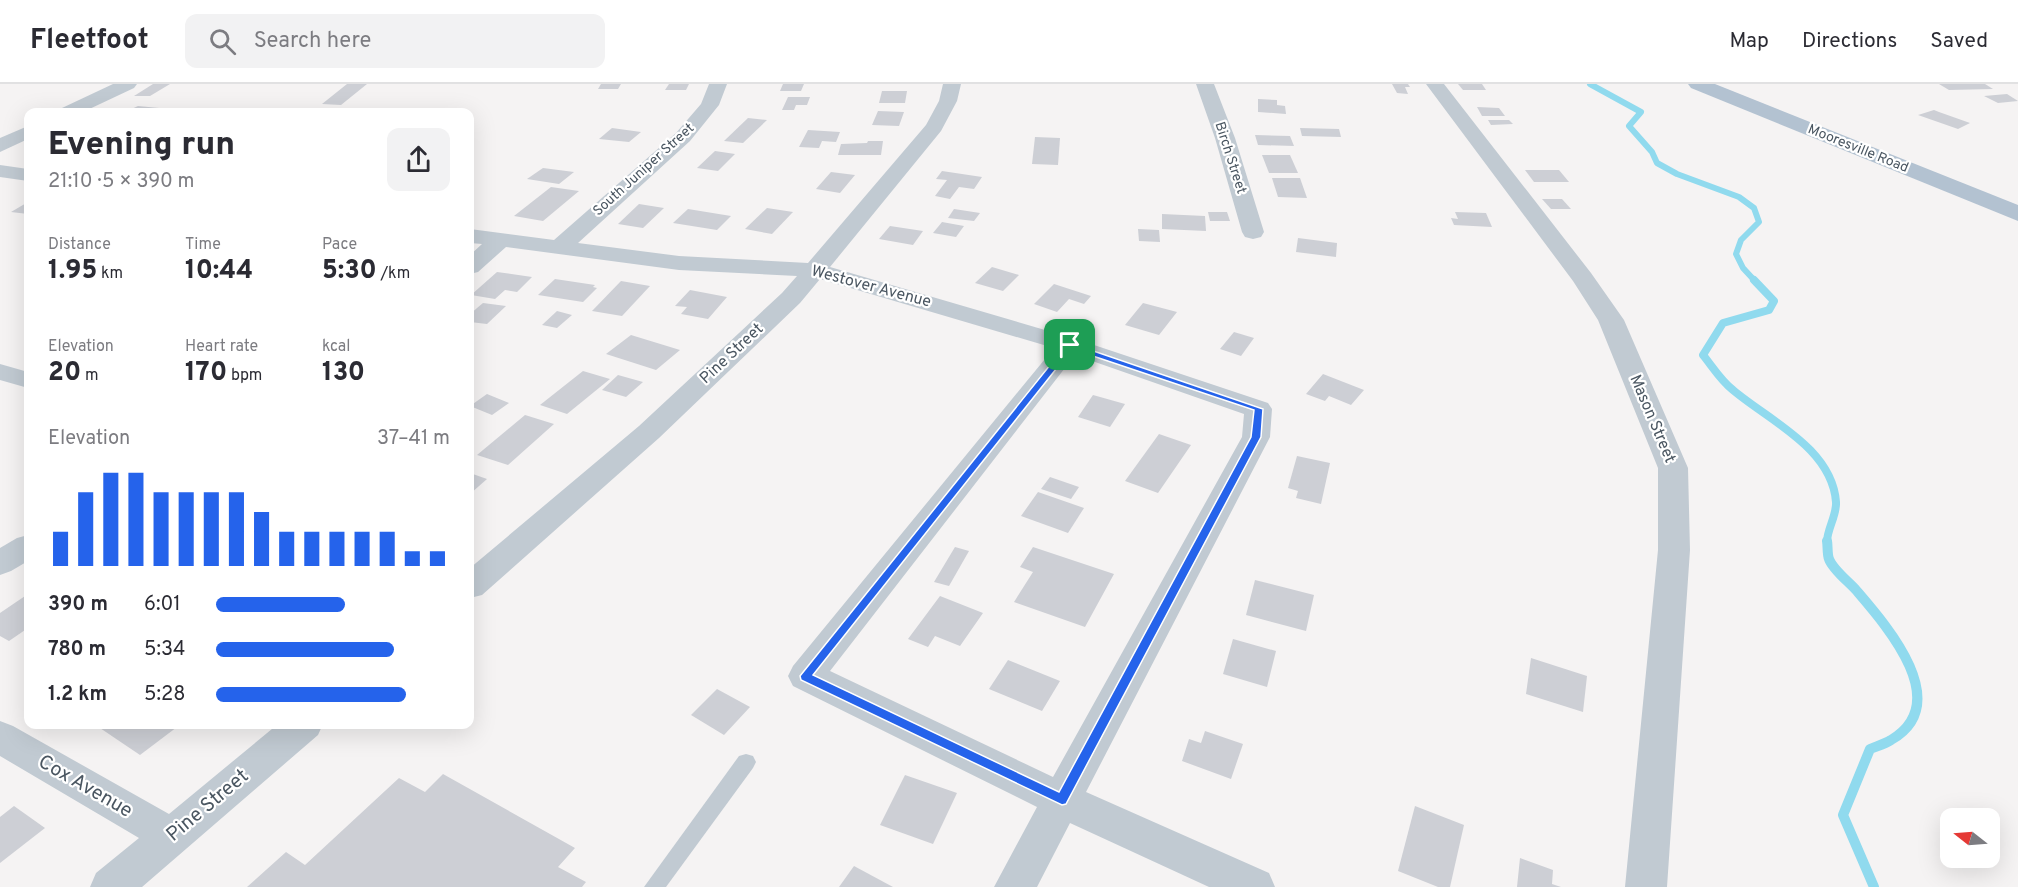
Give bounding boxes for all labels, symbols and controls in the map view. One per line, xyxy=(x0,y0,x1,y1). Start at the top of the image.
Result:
search box xyxy=(185,14,605,68)
text: Fleetfoot xyxy=(30,23,149,59)
icon: search xyxy=(206,25,239,58)
text: Search here xyxy=(254,28,371,55)
text: Map xyxy=(1729,28,1769,55)
text: Directions xyxy=(1802,28,1897,55)
text: Saved xyxy=(1930,28,1988,55)
street label: South Juniper Street xyxy=(590,120,698,220)
street label: Birch Street xyxy=(1210,120,1250,196)
street label: Mooresville Road xyxy=(1805,121,1911,177)
text: Evening run xyxy=(48,125,235,167)
button: share xyxy=(387,128,450,191)
text: 21:10 · 5 × 390 m xyxy=(48,169,195,195)
text: Distance xyxy=(48,235,111,255)
text: Time xyxy=(185,235,221,255)
text: Pace xyxy=(322,235,357,255)
text: 1.95 xyxy=(48,255,97,288)
text: 10:44 xyxy=(185,255,253,288)
text: 5:30 xyxy=(322,255,377,288)
street label: Westover Avenue xyxy=(809,261,933,313)
text: km xyxy=(97,264,123,284)
text: /km xyxy=(377,264,410,284)
street label: Pine Street xyxy=(696,319,768,389)
pin xyxy=(1044,319,1095,370)
icon: arrive xyxy=(1053,328,1086,361)
text: Elevation xyxy=(48,337,114,357)
text: Heart rate xyxy=(185,337,258,357)
text: kcal xyxy=(322,337,350,357)
text: 20 xyxy=(48,357,81,390)
text: 170 xyxy=(185,357,227,390)
text: 130 xyxy=(322,357,365,390)
text: m xyxy=(81,366,98,386)
text: bpm xyxy=(227,366,262,386)
street label: Mason Street xyxy=(1624,372,1680,466)
text: Elevation xyxy=(48,426,130,452)
text: 37–41 m xyxy=(377,426,450,452)
text: 390 m xyxy=(48,592,108,618)
text: 6:01 xyxy=(144,592,181,618)
text: 780 m xyxy=(48,637,106,663)
text: 5:34 xyxy=(144,637,185,663)
text: 1.2 km xyxy=(48,682,107,708)
text: 5:28 xyxy=(144,682,185,708)
street label: Cox Avenue xyxy=(33,750,137,824)
street label: Pine Street xyxy=(161,764,255,848)
north arrow xyxy=(1940,808,2000,868)
map controls xyxy=(1940,808,2000,868)

